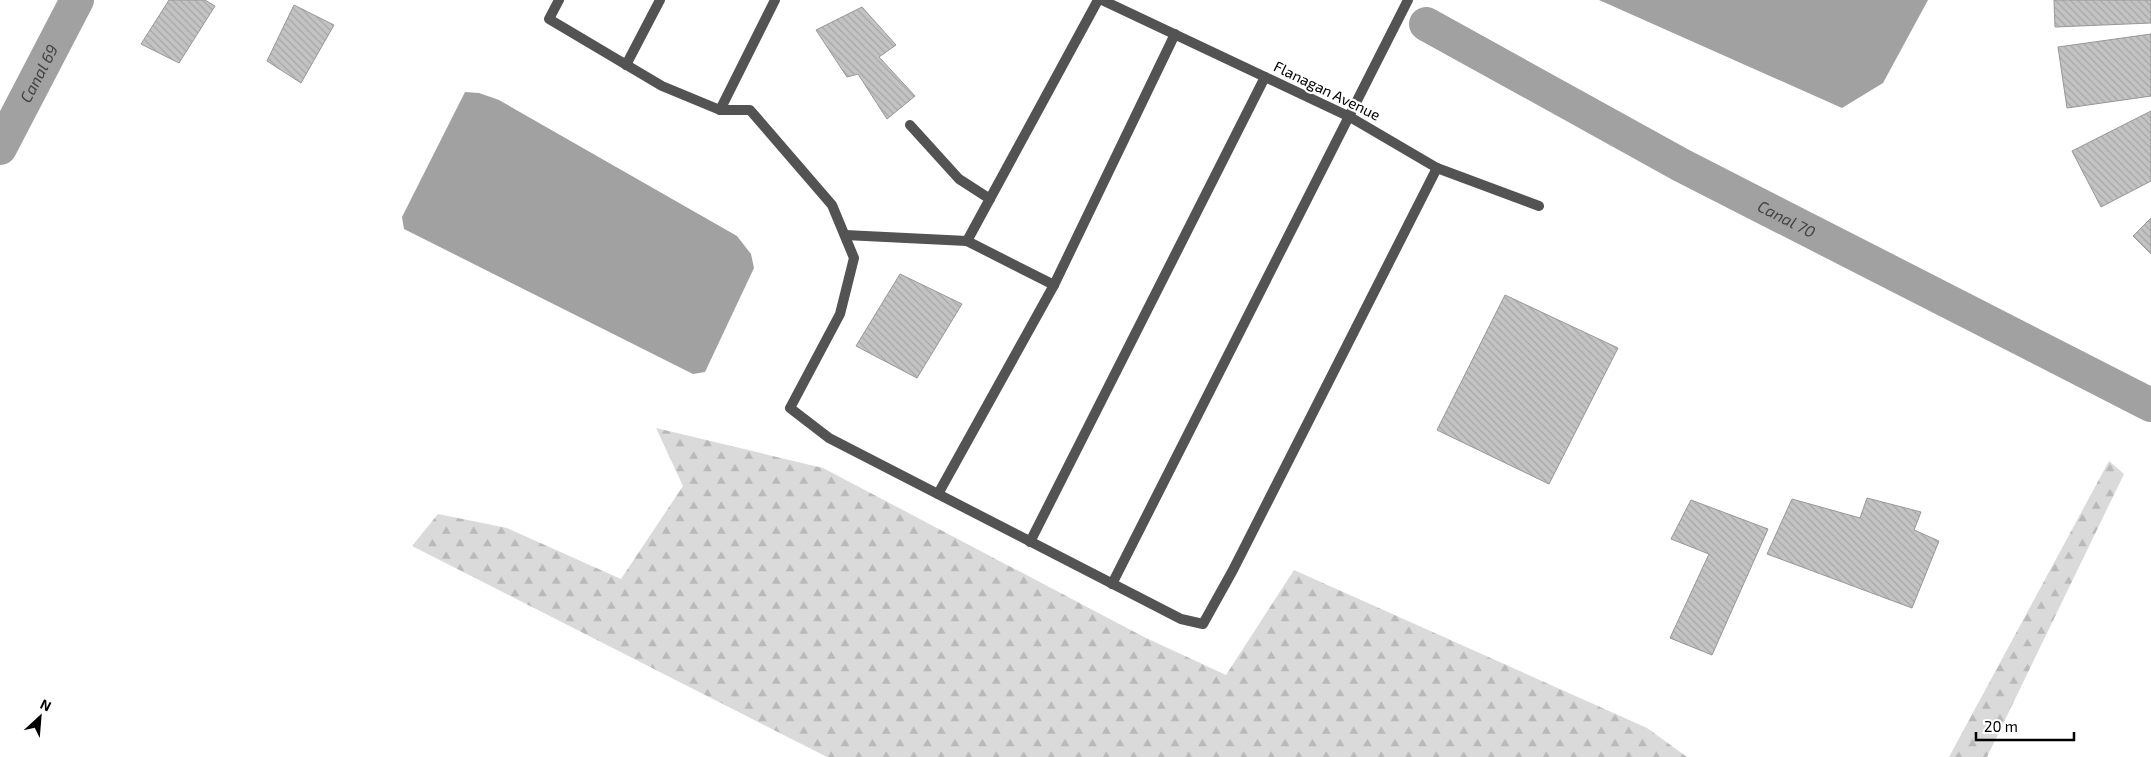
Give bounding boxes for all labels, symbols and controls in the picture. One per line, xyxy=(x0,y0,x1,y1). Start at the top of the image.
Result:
water label: Canal 69 xyxy=(15,41,61,105)
street label: Flanagan Avenue xyxy=(1271,57,1384,124)
water label: Canal 70 xyxy=(1755,196,1819,241)
north arrow xyxy=(15,692,65,742)
text: N xyxy=(38,695,54,715)
scale bar xyxy=(1976,710,2074,742)
text: 20 m xyxy=(1984,717,2018,735)

